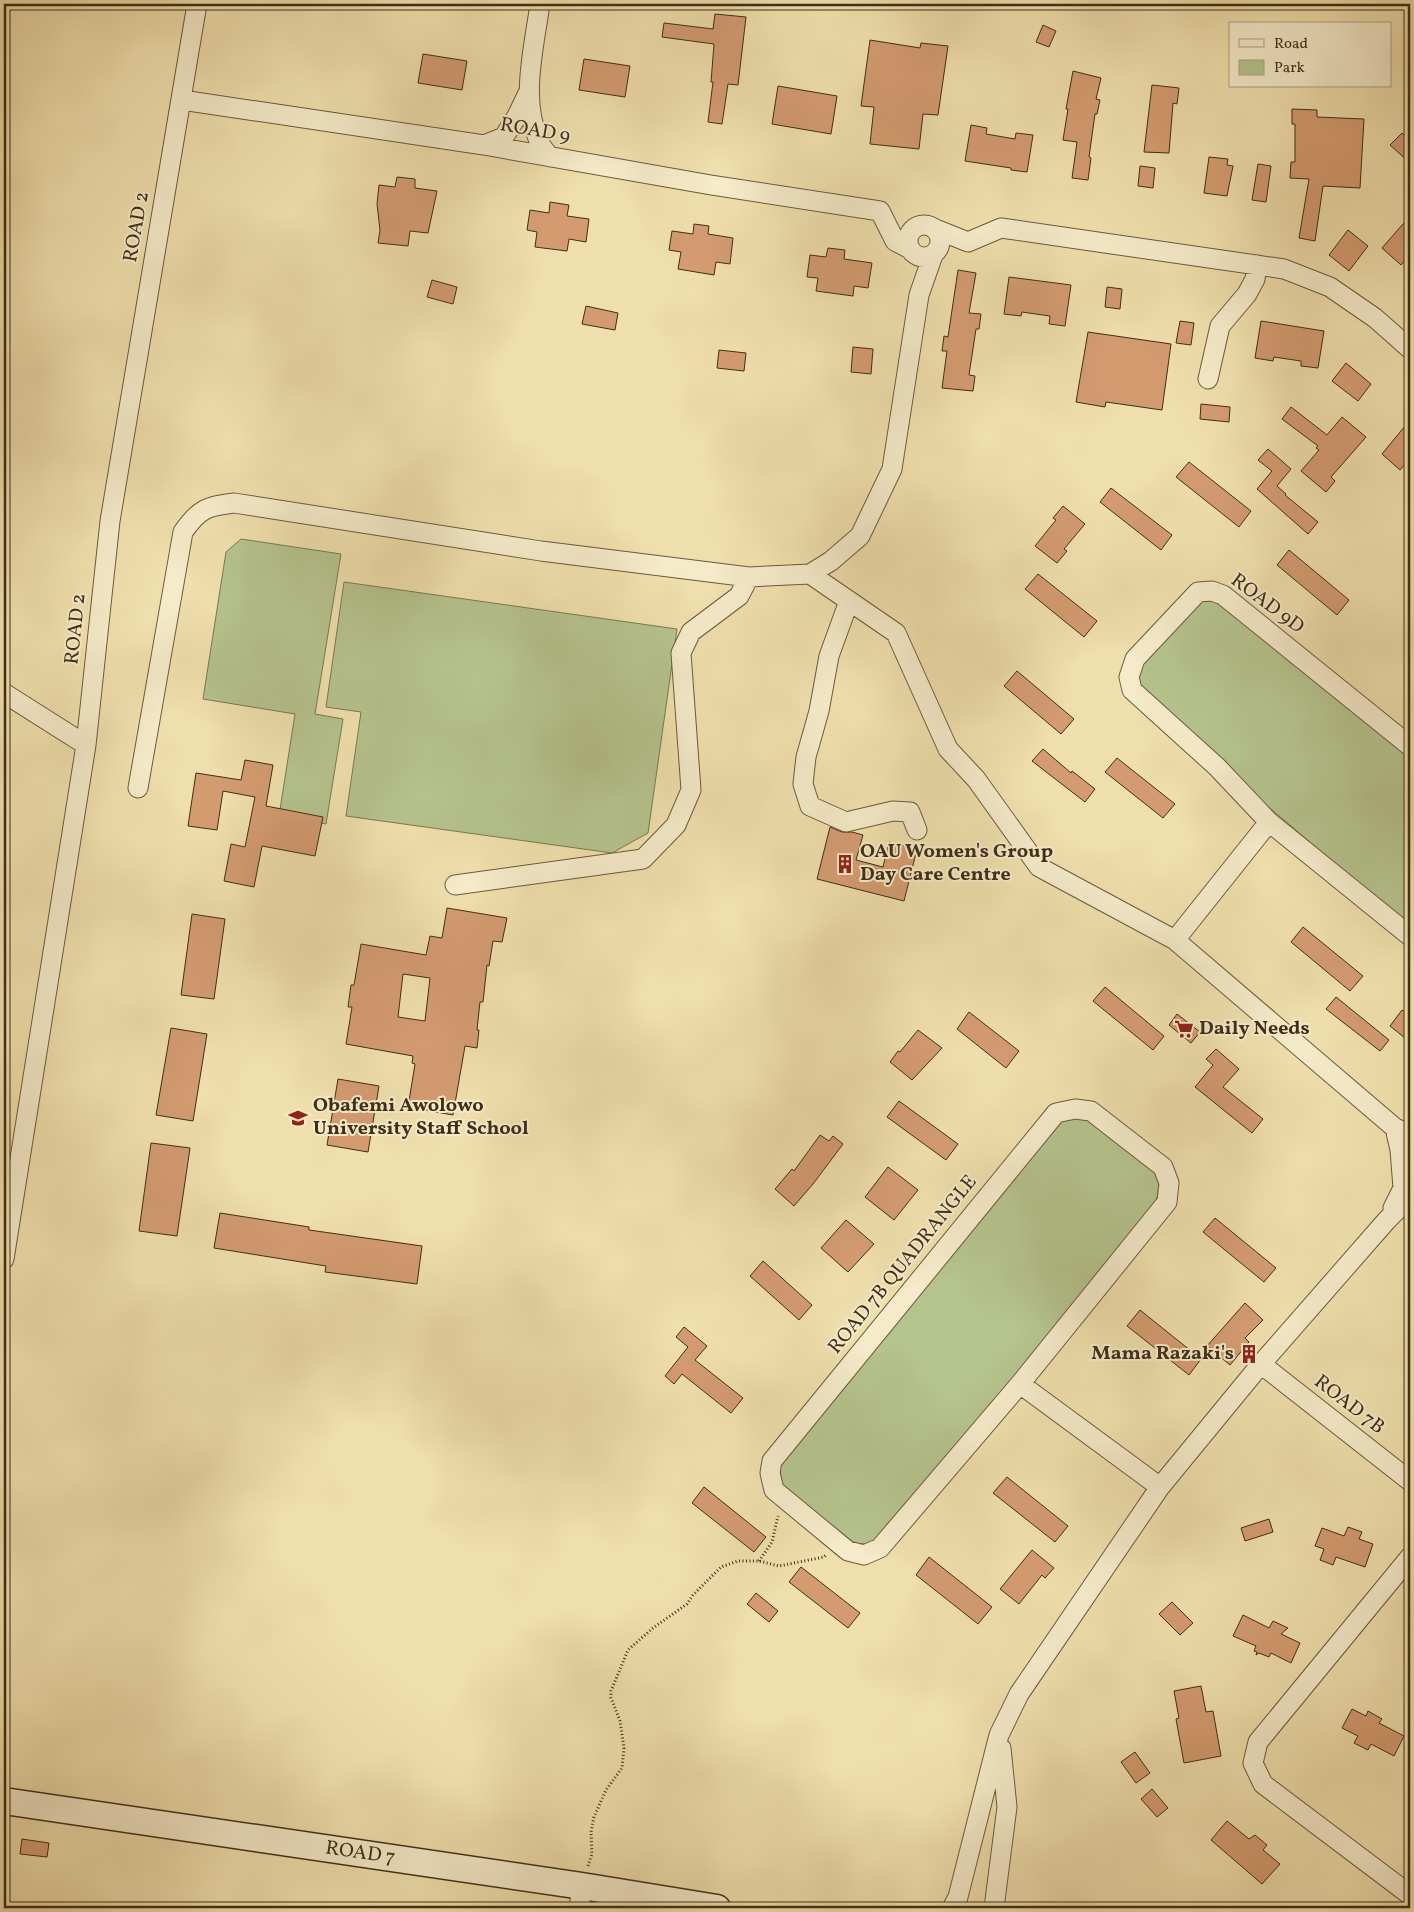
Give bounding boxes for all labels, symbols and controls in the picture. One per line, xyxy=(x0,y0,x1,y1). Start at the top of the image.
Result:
legend xyxy=(1229,22,1392,88)
text: Road xyxy=(1274,34,1308,55)
text: Park xyxy=(1274,58,1305,79)
street label: ROAD 9 xyxy=(498,111,572,151)
street label: ROAD 2 xyxy=(117,189,157,265)
street label: ROAD 9D xyxy=(1224,567,1310,641)
street label: ROAD 2 xyxy=(58,592,94,666)
place label: OAU Women's Group Day Care Centre xyxy=(860,838,1053,889)
building icon: OAU Women's Group Day Care Centre xyxy=(834,853,856,875)
place label: Daily Needs xyxy=(1199,1015,1310,1043)
supermarket icon: Daily Needs xyxy=(1173,1018,1195,1040)
place label: Obafemi Awolowo University Staff School xyxy=(313,1092,529,1143)
school or university icon: Obafemi Awolowo University Staff School xyxy=(287,1107,309,1129)
street label: ROAD 7B QUADRANGLE xyxy=(822,1169,984,1361)
place label: Mama Razaki's xyxy=(1091,1340,1234,1368)
building icon: Mama Razaki's xyxy=(1238,1343,1260,1365)
street label: ROAD 7B xyxy=(1308,1368,1390,1442)
street label: ROAD 7 xyxy=(323,1834,397,1872)

